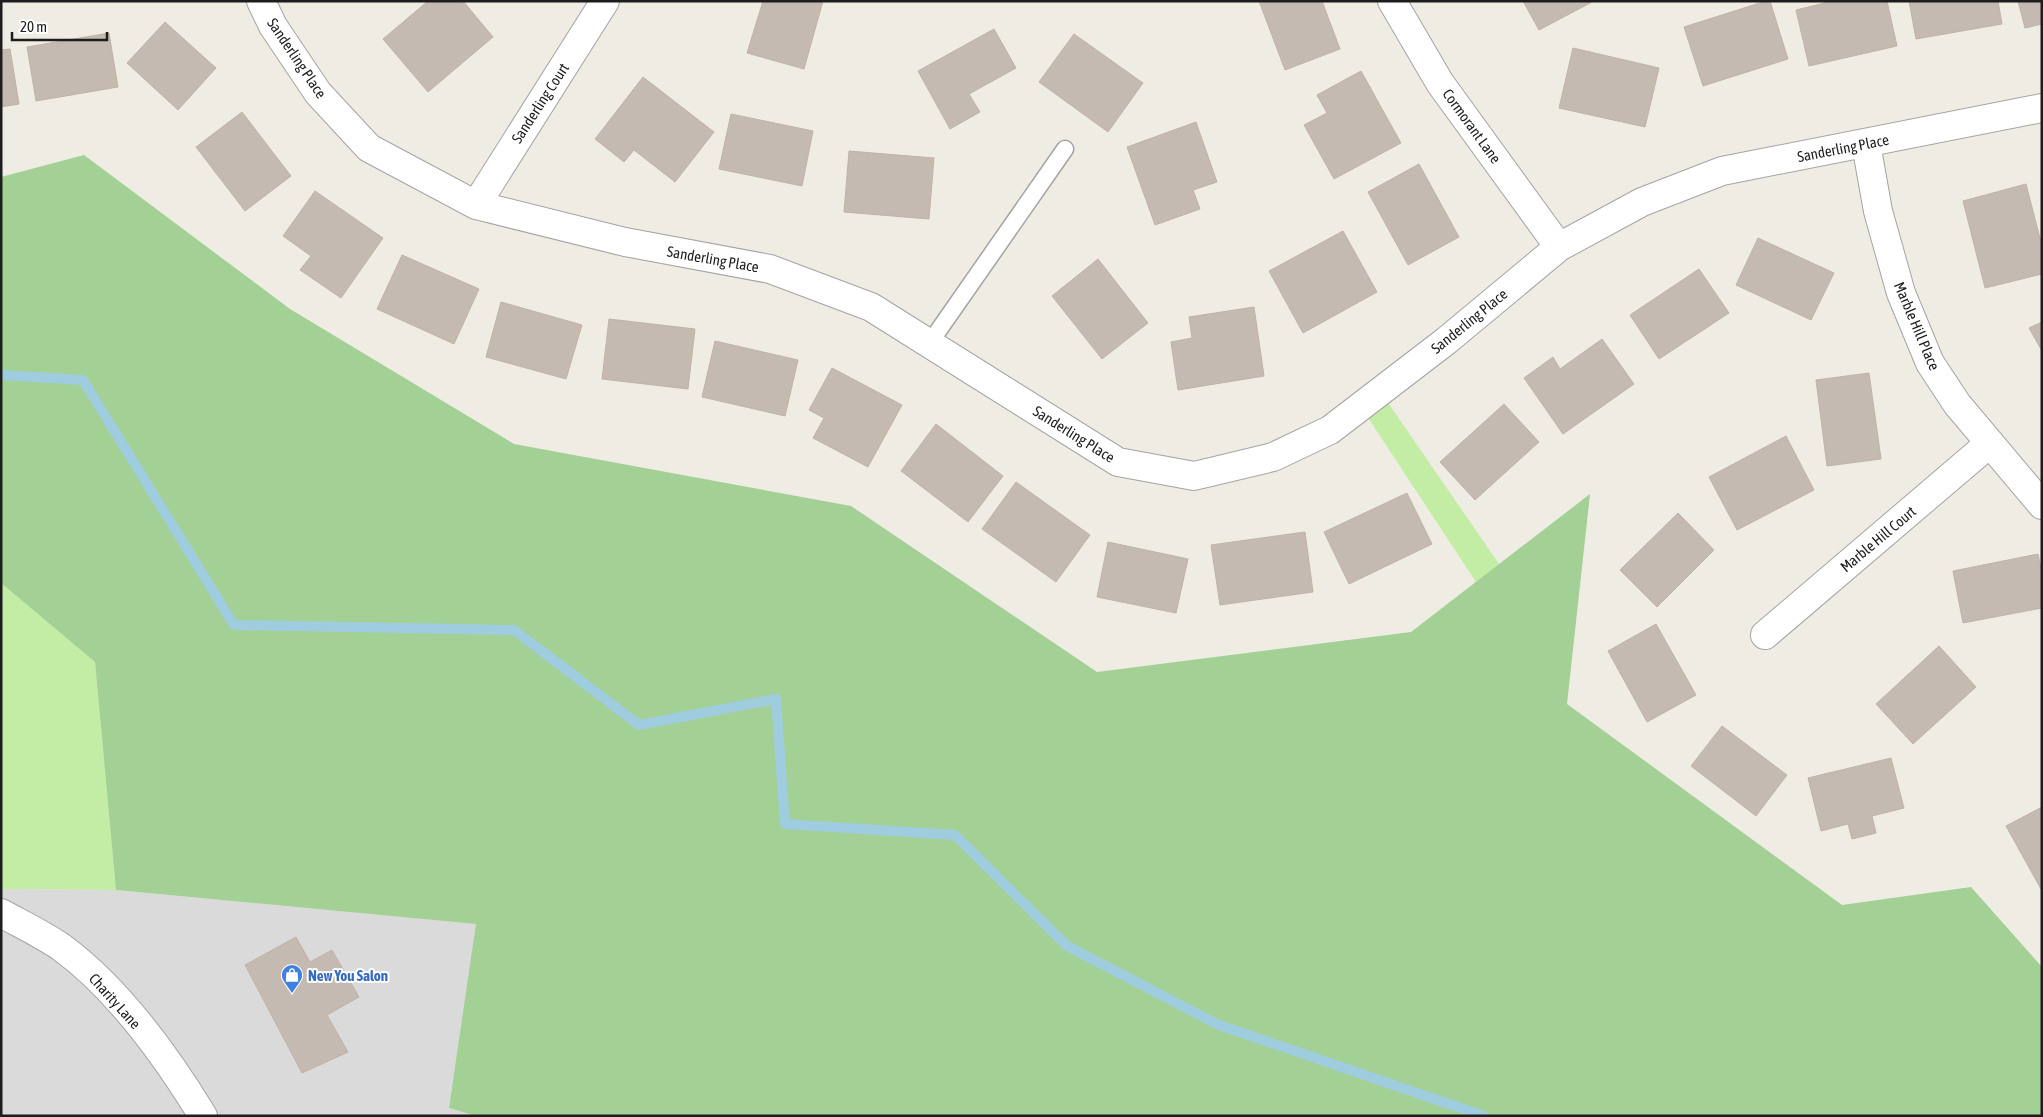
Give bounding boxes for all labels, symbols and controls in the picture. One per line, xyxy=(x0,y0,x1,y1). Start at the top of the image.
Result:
scale bar xyxy=(12,10,108,42)
street label: Sanderling Place xyxy=(264,15,330,101)
text: 20 m xyxy=(20,18,47,35)
street label: Sanderling Court xyxy=(508,60,572,146)
street label: Cormorant Lane xyxy=(1439,86,1505,167)
street label: Sanderling Place xyxy=(1796,131,1890,165)
street label: Sanderling Place xyxy=(666,243,760,275)
street label: Marble Hill Place xyxy=(1891,279,1943,373)
street label: Sanderling Place xyxy=(1428,285,1511,357)
street label: Sanderling Place xyxy=(1030,402,1118,466)
street label: Marble Hill Court xyxy=(1837,503,1919,575)
shop icon: New You Salon xyxy=(280,963,304,994)
place label: New You Salon xyxy=(308,967,388,984)
street label: Charity Lane xyxy=(86,970,144,1032)

